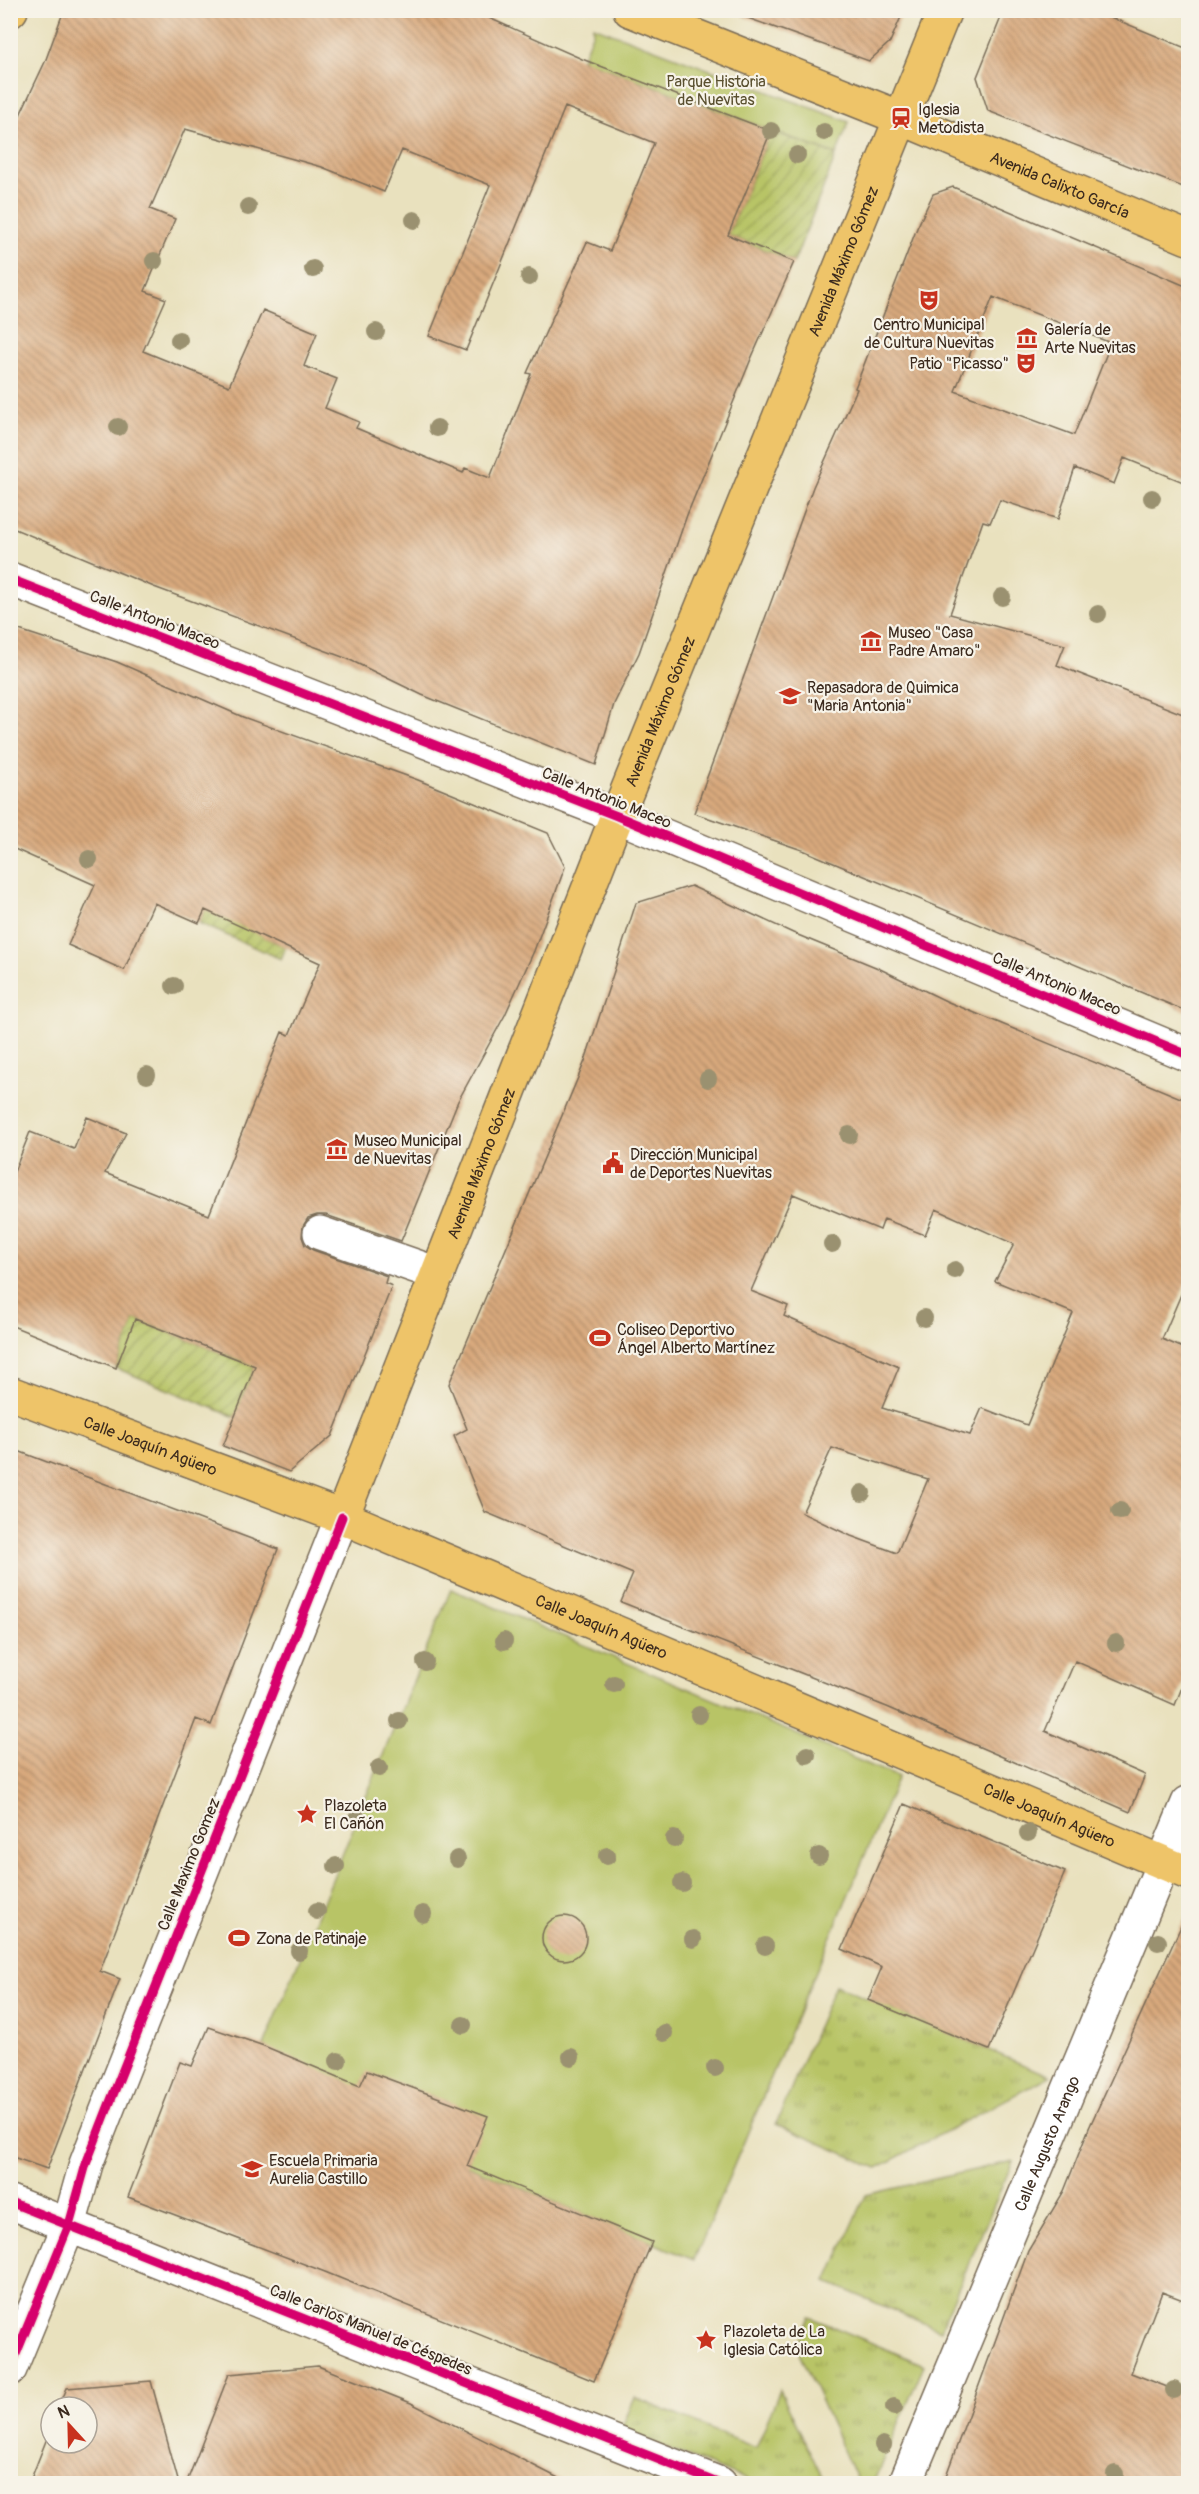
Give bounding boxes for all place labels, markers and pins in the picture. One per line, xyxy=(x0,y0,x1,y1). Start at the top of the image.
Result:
place label: Iglesia Metodista xyxy=(918,100,984,138)
station icon: Iglesia Metodista xyxy=(889,106,913,130)
theatre icon: Centro Municipal de Cultura Nuevitas xyxy=(917,288,941,312)
place label: Centro Municipal de Cultura Nuevitas xyxy=(864,315,994,353)
place label: Galería de Arte Nuevitas xyxy=(1044,320,1136,358)
museum icon: Galería de Arte Nuevitas xyxy=(1015,326,1039,350)
theatre icon: Patio "Picasso" xyxy=(1014,351,1038,375)
place label: Patio "Picasso" xyxy=(909,354,1009,374)
place label: Museo "Casa Padre Amaro" xyxy=(888,623,980,661)
museum icon: Museo "Casa Padre Amaro" xyxy=(859,629,883,653)
place label: Repasadora de Quimica "Maria Antonia" xyxy=(807,678,959,716)
school or university icon: Repasadora de Quimica "Maria Antonia" xyxy=(778,684,802,708)
place label: Museo Municipal de Nuevitas xyxy=(354,1131,462,1169)
museum icon: Museo Municipal de Nuevitas xyxy=(325,1137,349,1161)
place label: Dirección Municipal de Deportes Nuevitas xyxy=(630,1145,772,1183)
public building icon: Dirección Municipal de Deportes Nuevitas xyxy=(601,1151,625,1175)
place label: Coliseo Deportivo Ángel Alberto Martínez xyxy=(617,1320,775,1358)
sports icon: Coliseo Deportivo Ángel Alberto Martínez xyxy=(588,1326,612,1350)
place label: Plazoleta El Cañón xyxy=(324,1796,387,1834)
place icon: Plazoleta El Cañón xyxy=(295,1802,319,1826)
sports icon: Zona de Patinaje xyxy=(227,1926,251,1950)
place label: Zona de Patinaje xyxy=(256,1929,366,1949)
place label: Escuela Primaria Aurelia Castillo xyxy=(269,2151,378,2189)
school or university icon: Escuela Primaria Aurelia Castillo xyxy=(240,2157,264,2181)
place label: Plazoleta de La Iglesia Católica xyxy=(723,2322,825,2360)
place icon: Plazoleta de La Iglesia Católica xyxy=(694,2328,718,2352)

